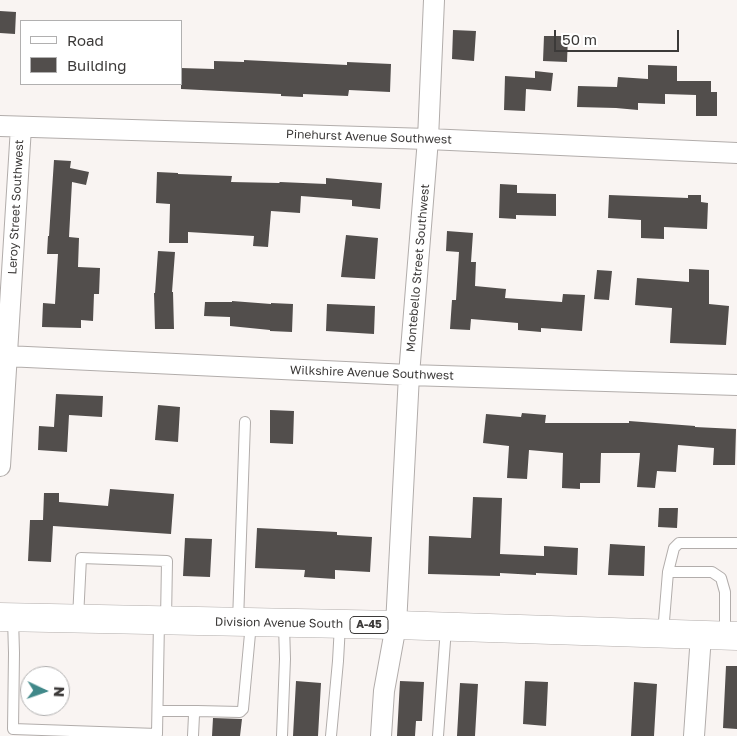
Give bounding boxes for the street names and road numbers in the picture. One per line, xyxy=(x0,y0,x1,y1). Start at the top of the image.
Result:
street label: Pinehurst Avenue Southwest xyxy=(286,127,452,147)
street label: Leroy Street Southwest xyxy=(5,139,27,275)
street label: Montebello Street Southwest xyxy=(403,183,433,353)
street label: Wilkshire Avenue Southwest xyxy=(290,363,454,383)
street label: Division Avenue South xyxy=(215,615,343,631)
road number: A-45 xyxy=(350,616,388,634)

